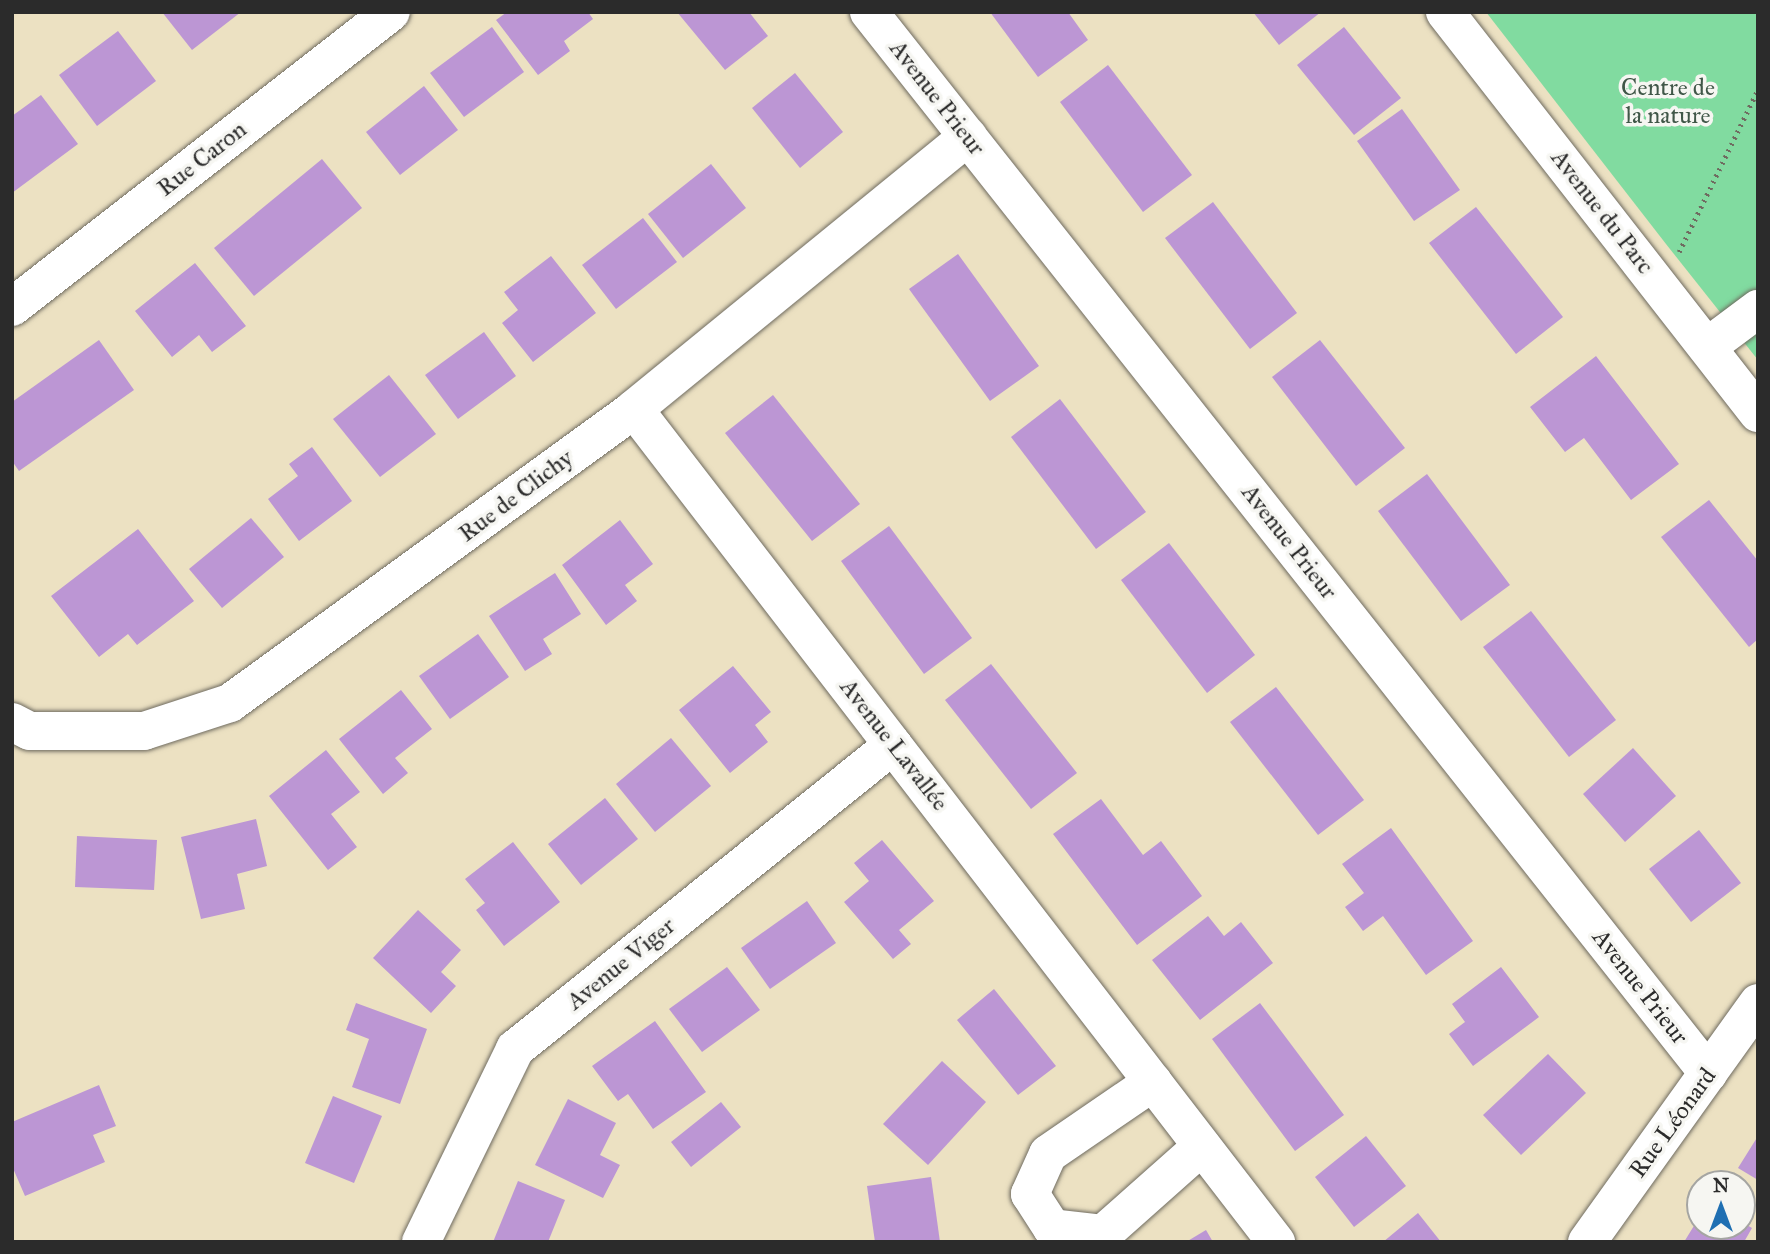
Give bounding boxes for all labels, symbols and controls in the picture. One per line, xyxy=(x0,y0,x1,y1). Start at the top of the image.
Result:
street label: Avenue Prieur xyxy=(883,35,991,161)
park label: Centre de la nature xyxy=(1621,74,1715,130)
street label: Rue Caron xyxy=(152,115,252,203)
street label: Avenue du Parc xyxy=(1545,144,1659,280)
street label: Rue de Clichy xyxy=(453,444,579,548)
street label: Avenue Prieur xyxy=(1235,479,1343,605)
street label: Avenue Lavallée xyxy=(834,673,954,817)
street label: Avenue Viger xyxy=(561,912,681,1016)
street label: Avenue Prieur xyxy=(1586,924,1694,1050)
street label: Rue Léonard xyxy=(1624,1062,1722,1184)
north arrow xyxy=(1686,1170,1756,1240)
text: N xyxy=(1713,1174,1729,1197)

